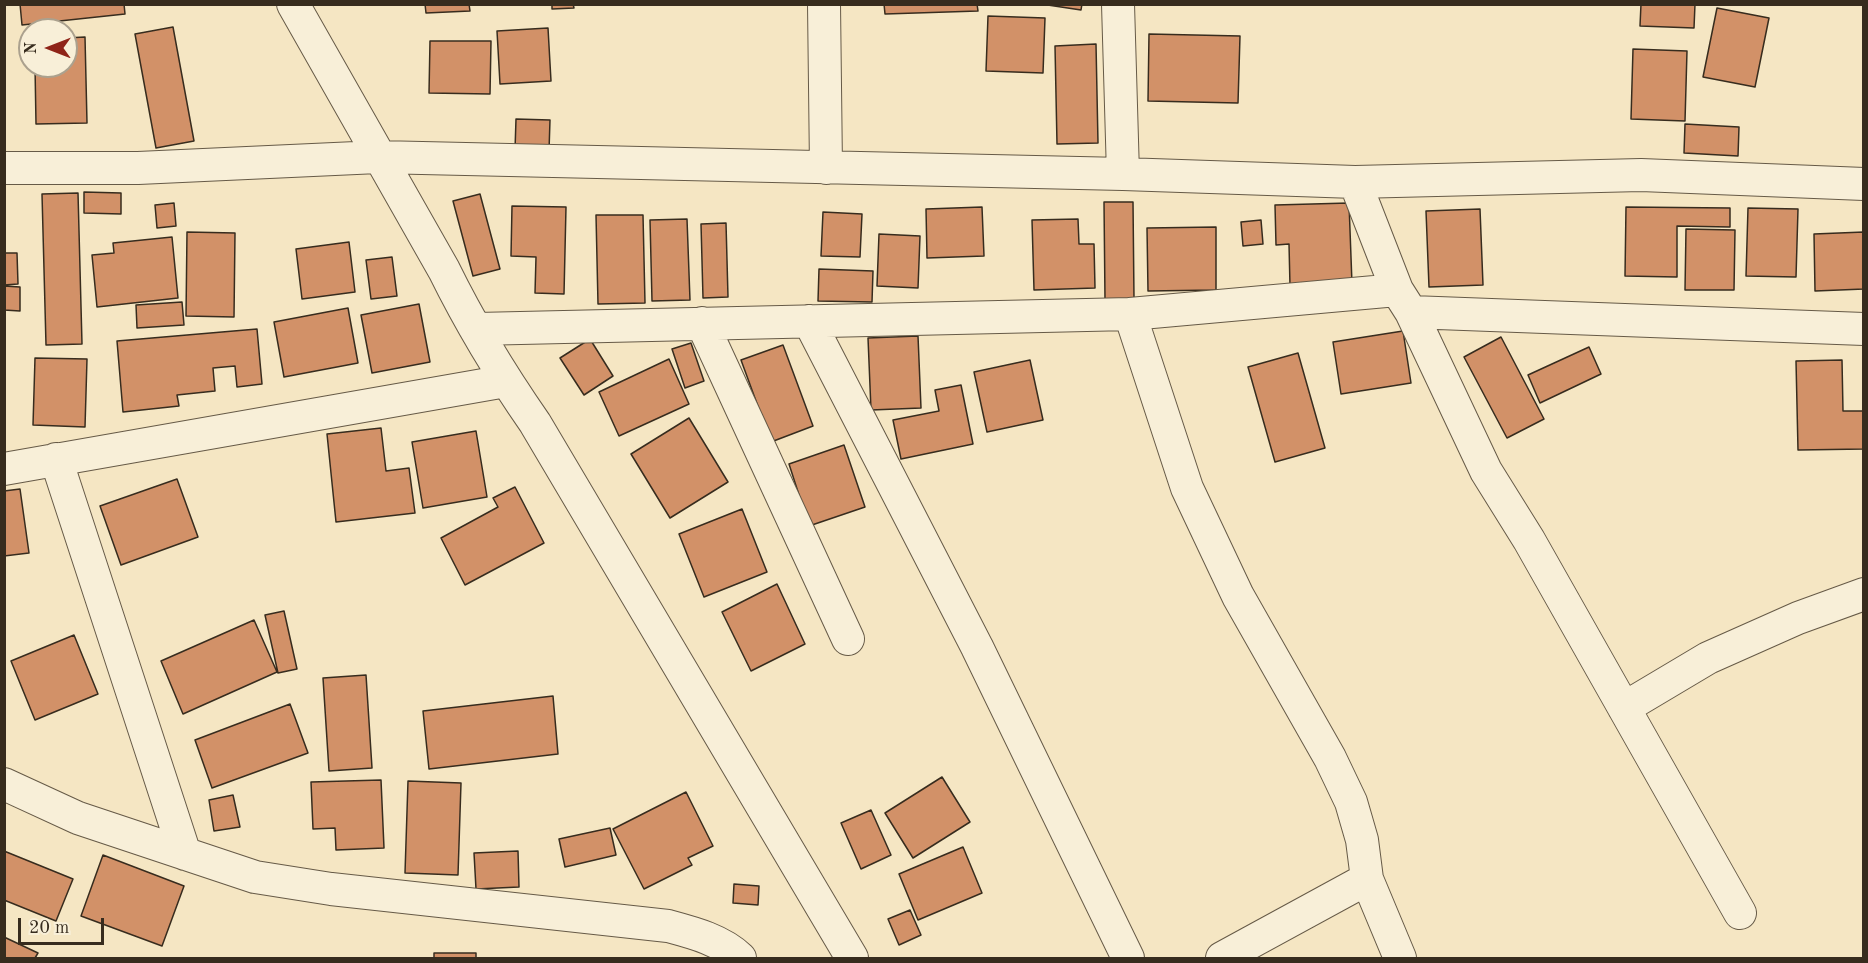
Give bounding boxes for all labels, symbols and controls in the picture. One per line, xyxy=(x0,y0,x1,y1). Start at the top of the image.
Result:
north arrow xyxy=(18,18,78,78)
text: N xyxy=(24,42,40,54)
scale bar xyxy=(21,906,106,944)
text: 20 m xyxy=(29,919,69,937)

